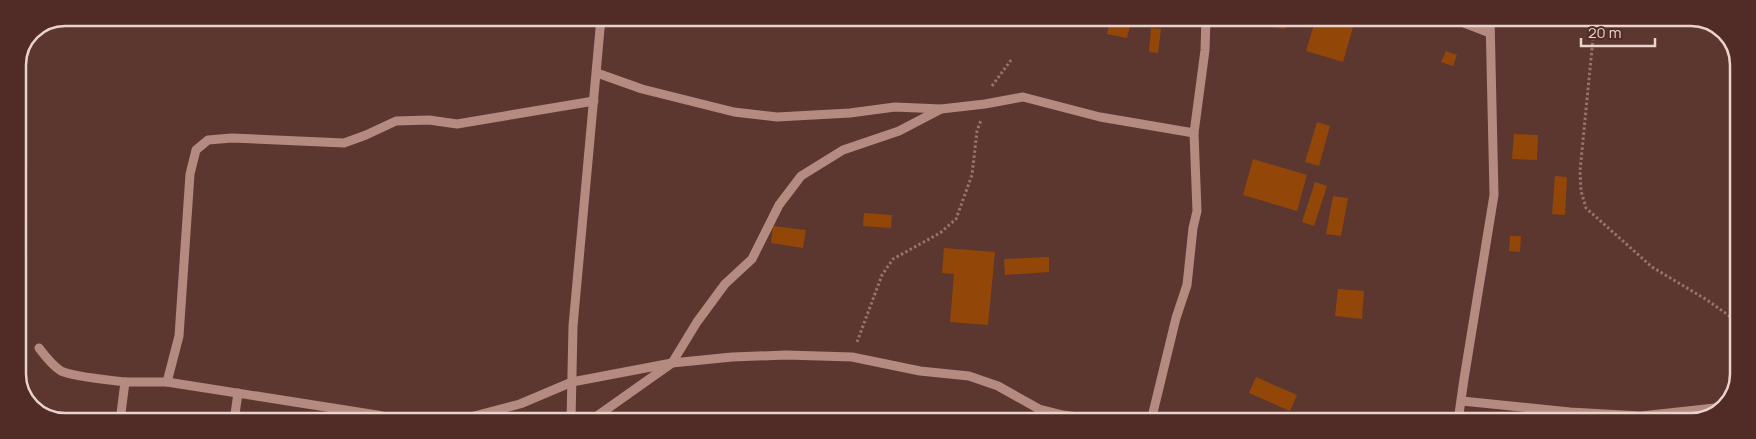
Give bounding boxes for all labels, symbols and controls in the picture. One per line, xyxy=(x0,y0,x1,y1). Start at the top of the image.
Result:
scale bar xyxy=(1581,15,1655,47)
text: 20 m xyxy=(1588,22,1621,43)

